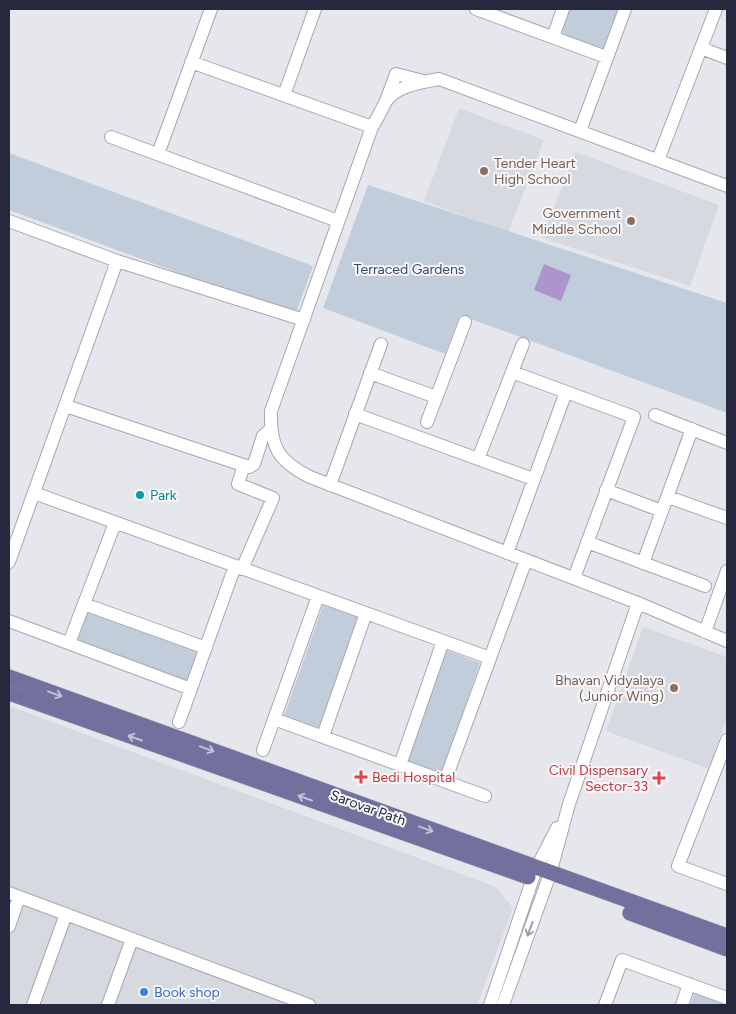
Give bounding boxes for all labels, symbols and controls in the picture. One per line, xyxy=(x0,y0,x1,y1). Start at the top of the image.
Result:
place label: Tender Heart High School xyxy=(494,155,576,188)
marker: Tender Heart High School xyxy=(478,165,490,177)
place label: Government Middle School xyxy=(532,205,621,238)
marker: Government Middle School xyxy=(625,215,637,227)
park label: Terraced Gardens xyxy=(354,261,464,278)
place label: Park xyxy=(150,487,177,504)
marker: Park xyxy=(134,489,146,501)
place label: Bhavan Vidyalaya (Junior Wing) xyxy=(555,672,664,705)
marker: Bhavan Vidyalaya (Junior Wing) xyxy=(668,682,680,694)
one-way arrow xyxy=(46,690,62,699)
one-way arrow xyxy=(128,733,144,743)
one-way arrow xyxy=(199,745,214,754)
place label: Civil Dispensary Sector-33 xyxy=(549,762,649,795)
place label: Bedi Hospital xyxy=(372,769,455,786)
marker: Bedi Hospital xyxy=(354,770,368,784)
marker: Civil Dispensary Sector-33 xyxy=(652,771,666,785)
street label: Sarovar Path xyxy=(328,786,408,830)
one-way arrow xyxy=(298,793,313,802)
one-way arrow xyxy=(418,825,433,834)
one-way arrow xyxy=(525,921,534,936)
place label: Book shop xyxy=(154,984,220,1001)
marker: Book shop xyxy=(138,986,150,998)

